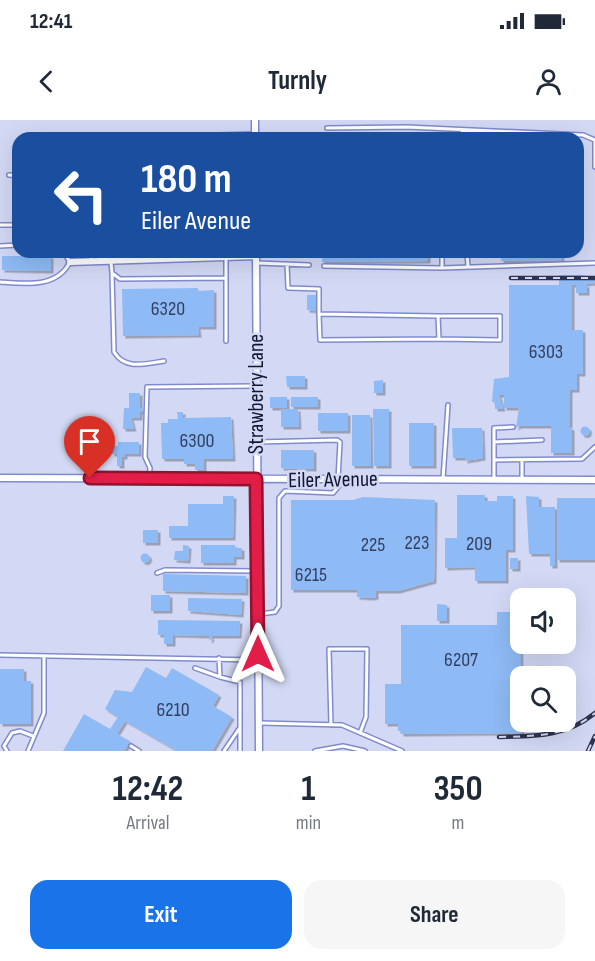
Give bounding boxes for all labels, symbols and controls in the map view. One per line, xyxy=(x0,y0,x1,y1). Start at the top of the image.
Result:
text: 12:41 xyxy=(30,8,72,35)
icon: back xyxy=(30,65,63,98)
text: Turnly xyxy=(268,65,327,97)
icon: person xyxy=(532,65,565,98)
text: 180 m xyxy=(141,154,232,205)
icon: left xyxy=(42,156,120,234)
text: Eiler Avenue xyxy=(141,205,251,237)
house number: 6320 xyxy=(151,297,185,321)
street label: Strawberry Lane xyxy=(243,334,270,454)
house number: 6303 xyxy=(529,340,563,364)
pin xyxy=(64,416,115,478)
icon: arrive xyxy=(73,425,106,458)
house number: 6300 xyxy=(180,429,214,453)
street label: Eiler Avenue xyxy=(288,466,378,494)
house number: 223 xyxy=(405,531,429,555)
house number: 209 xyxy=(466,532,492,556)
house number: 225 xyxy=(361,533,385,557)
house number: 6215 xyxy=(295,563,327,587)
map controls xyxy=(510,588,576,732)
button: sound xyxy=(510,588,576,654)
position arrow xyxy=(226,622,290,686)
house number: 6207 xyxy=(444,648,478,672)
button: search xyxy=(510,666,576,732)
house number: 6210 xyxy=(156,698,190,722)
text: 12:42 xyxy=(112,768,183,811)
text: 1 xyxy=(301,768,315,811)
text: 350 xyxy=(433,768,483,811)
text: Arrival xyxy=(126,811,169,835)
text: min xyxy=(296,811,321,835)
text: m xyxy=(452,811,464,835)
button: Exit xyxy=(30,880,292,949)
button: Share xyxy=(304,880,565,949)

